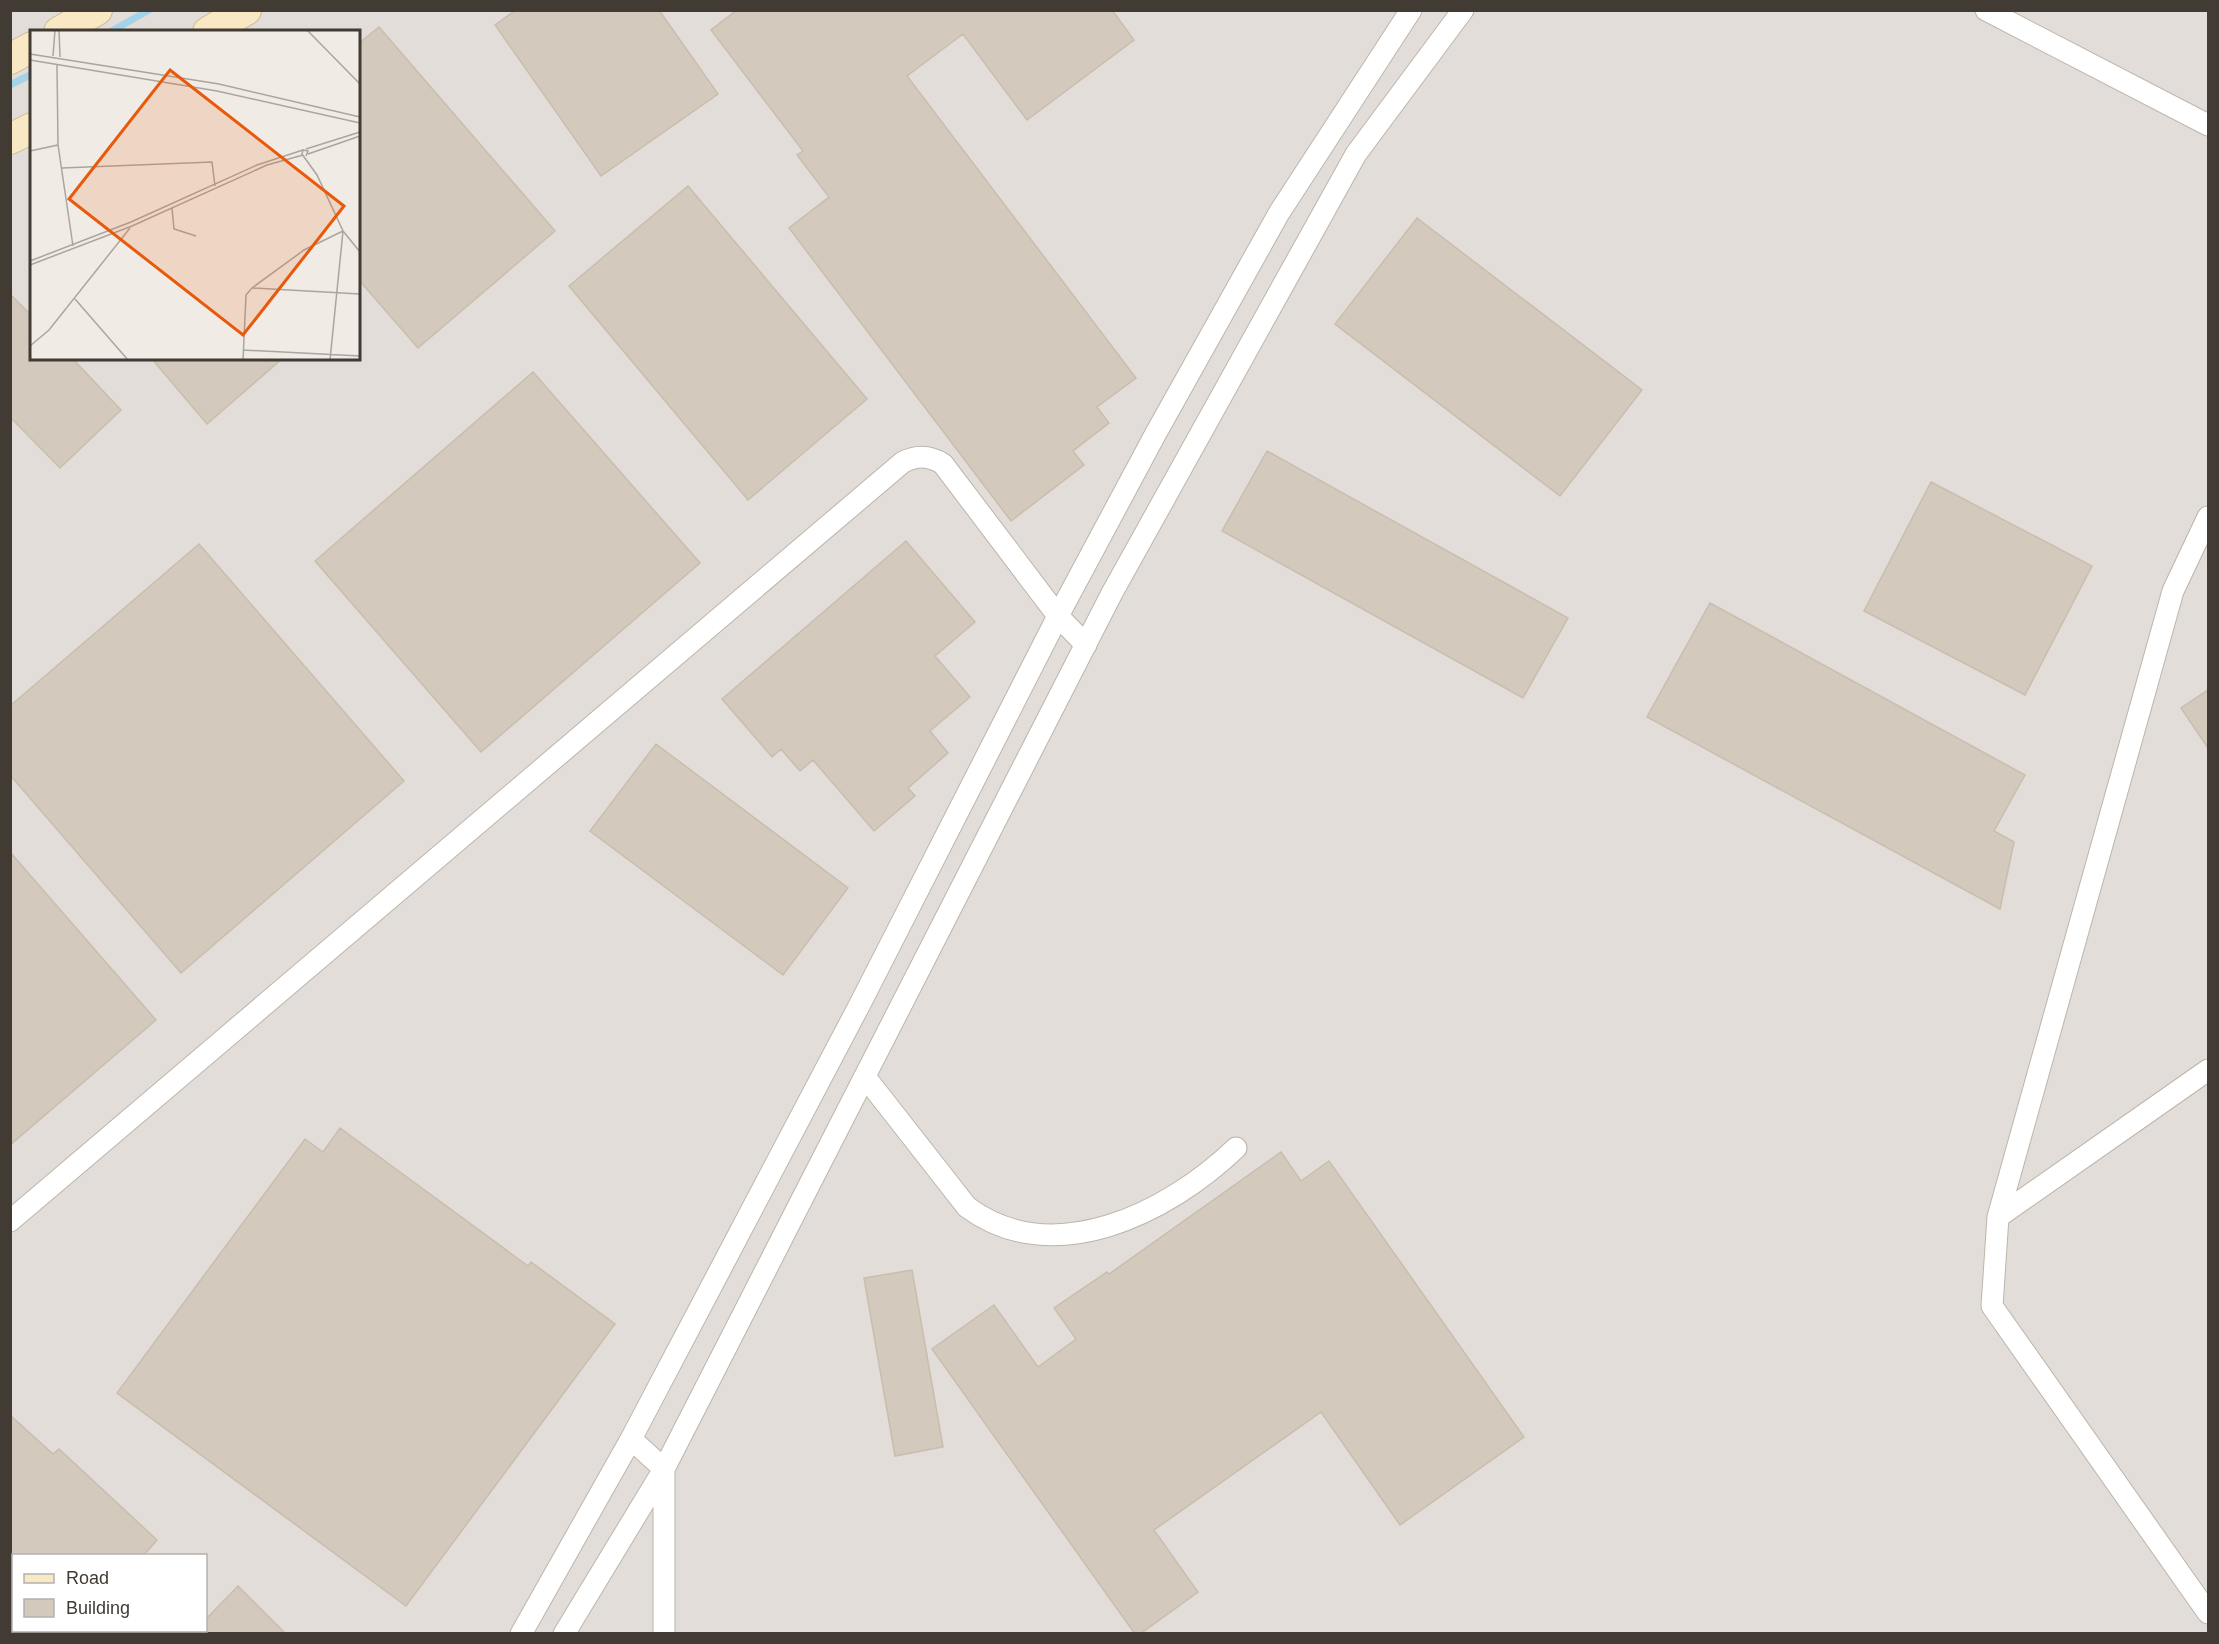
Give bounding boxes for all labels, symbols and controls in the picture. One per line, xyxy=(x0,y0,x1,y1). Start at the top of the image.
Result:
inset map xyxy=(30,30,360,360)
legend xyxy=(12,1554,207,1632)
text: Road xyxy=(66,1568,109,1588)
text: Building xyxy=(66,1598,130,1618)

